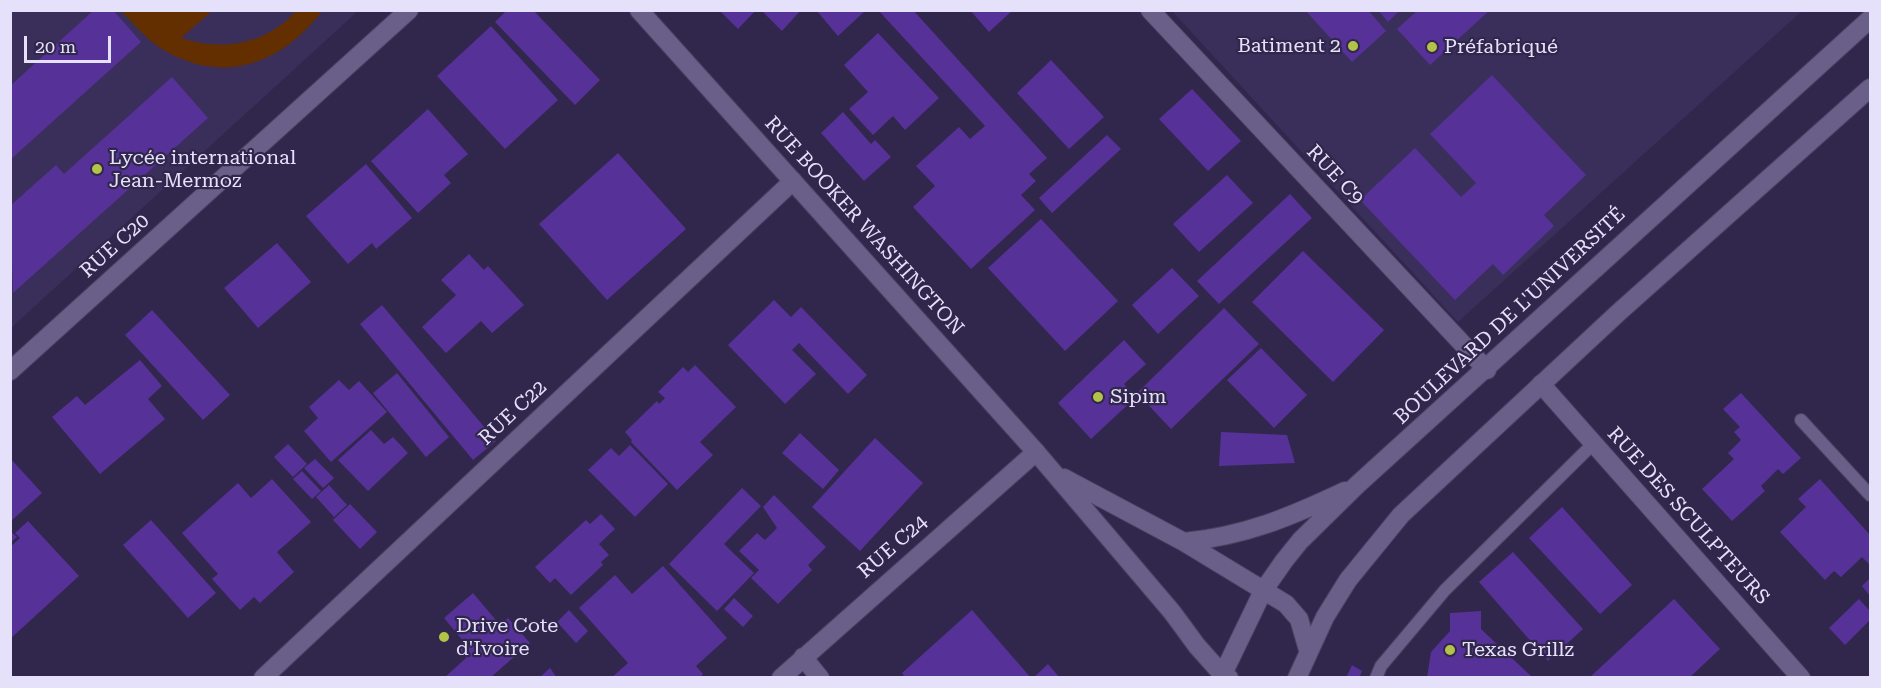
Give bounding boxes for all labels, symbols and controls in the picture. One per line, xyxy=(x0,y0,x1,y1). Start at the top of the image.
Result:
scale bar xyxy=(27,24,114,62)
place label: Batiment 2 xyxy=(1237,34,1341,58)
place label: Préfabriqué xyxy=(1444,35,1558,59)
text: 20 m xyxy=(35,36,76,57)
marker: Batiment 2 xyxy=(1346,39,1360,53)
marker: Préfabriqué xyxy=(1425,40,1439,54)
street label: RUE BOOKER WASHINGTON xyxy=(759,112,969,340)
street label: RUE C9 xyxy=(1301,140,1369,210)
place label: Lycée international Jean-Mermoz xyxy=(109,146,296,193)
marker: Lycée international Jean-Mermoz xyxy=(90,162,104,176)
street label: BOULEVARD DE L'UNIVERSITÉ xyxy=(1390,203,1630,429)
street label: RUE C20 xyxy=(76,209,154,283)
street label: RUE C22 xyxy=(474,375,552,451)
place label: Sipim xyxy=(1110,385,1167,409)
marker: Sipim xyxy=(1091,390,1105,404)
street label: RUE DES SCULPTEURS xyxy=(1602,422,1774,610)
street label: RUE C24 xyxy=(853,510,933,584)
place label: Drive Cote d'Ivoire xyxy=(456,614,558,661)
marker: Drive Cote d'Ivoire xyxy=(437,630,451,644)
place label: Texas Grillz xyxy=(1462,638,1574,662)
marker: Texas Grillz xyxy=(1443,643,1457,657)

